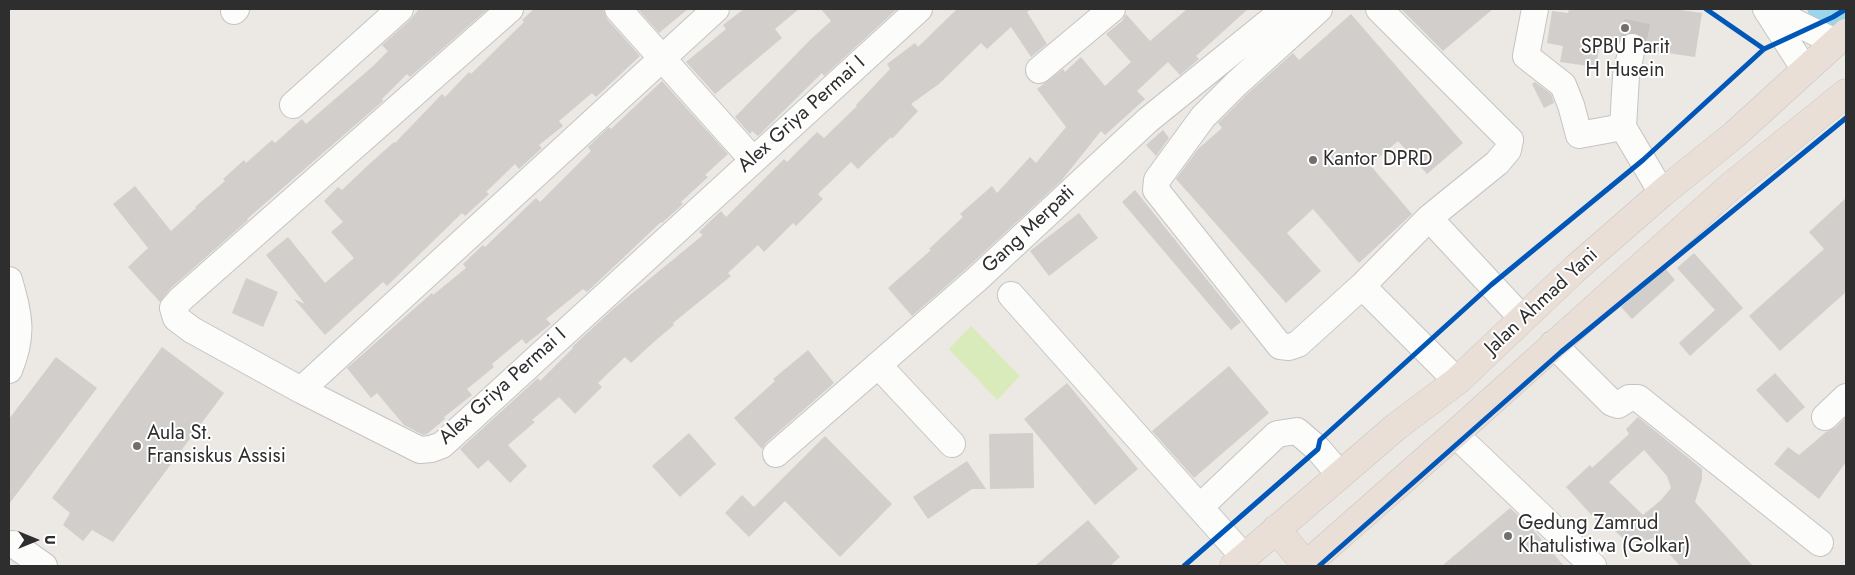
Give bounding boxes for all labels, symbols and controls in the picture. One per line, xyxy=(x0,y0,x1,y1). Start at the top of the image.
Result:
marker: SPBU Parit H Husein xyxy=(1619,22,1631,34)
place label: SPBU Parit H Husein xyxy=(1581,36,1669,83)
street label: Alex Griya Permai I xyxy=(733,52,871,178)
place label: Kantor DPRD xyxy=(1323,148,1432,172)
marker: Kantor DPRD xyxy=(1307,154,1319,166)
street label: Gang Merpati xyxy=(978,181,1080,279)
street label: Jalan Ahmad Yani xyxy=(1480,243,1604,361)
street label: Alex Griya Permai I xyxy=(434,324,572,450)
place label: Aula St. Fransiskus Assisi xyxy=(147,422,286,469)
marker: Aula St. Fransiskus Assisi xyxy=(131,440,143,452)
place label: Gedung Zamrud Khatulistiwa (Golkar) xyxy=(1518,512,1690,559)
north arrow xyxy=(10,515,60,565)
marker: Gedung Zamrud Khatulistiwa (Golkar) xyxy=(1502,530,1514,542)
text: U xyxy=(40,535,60,545)

